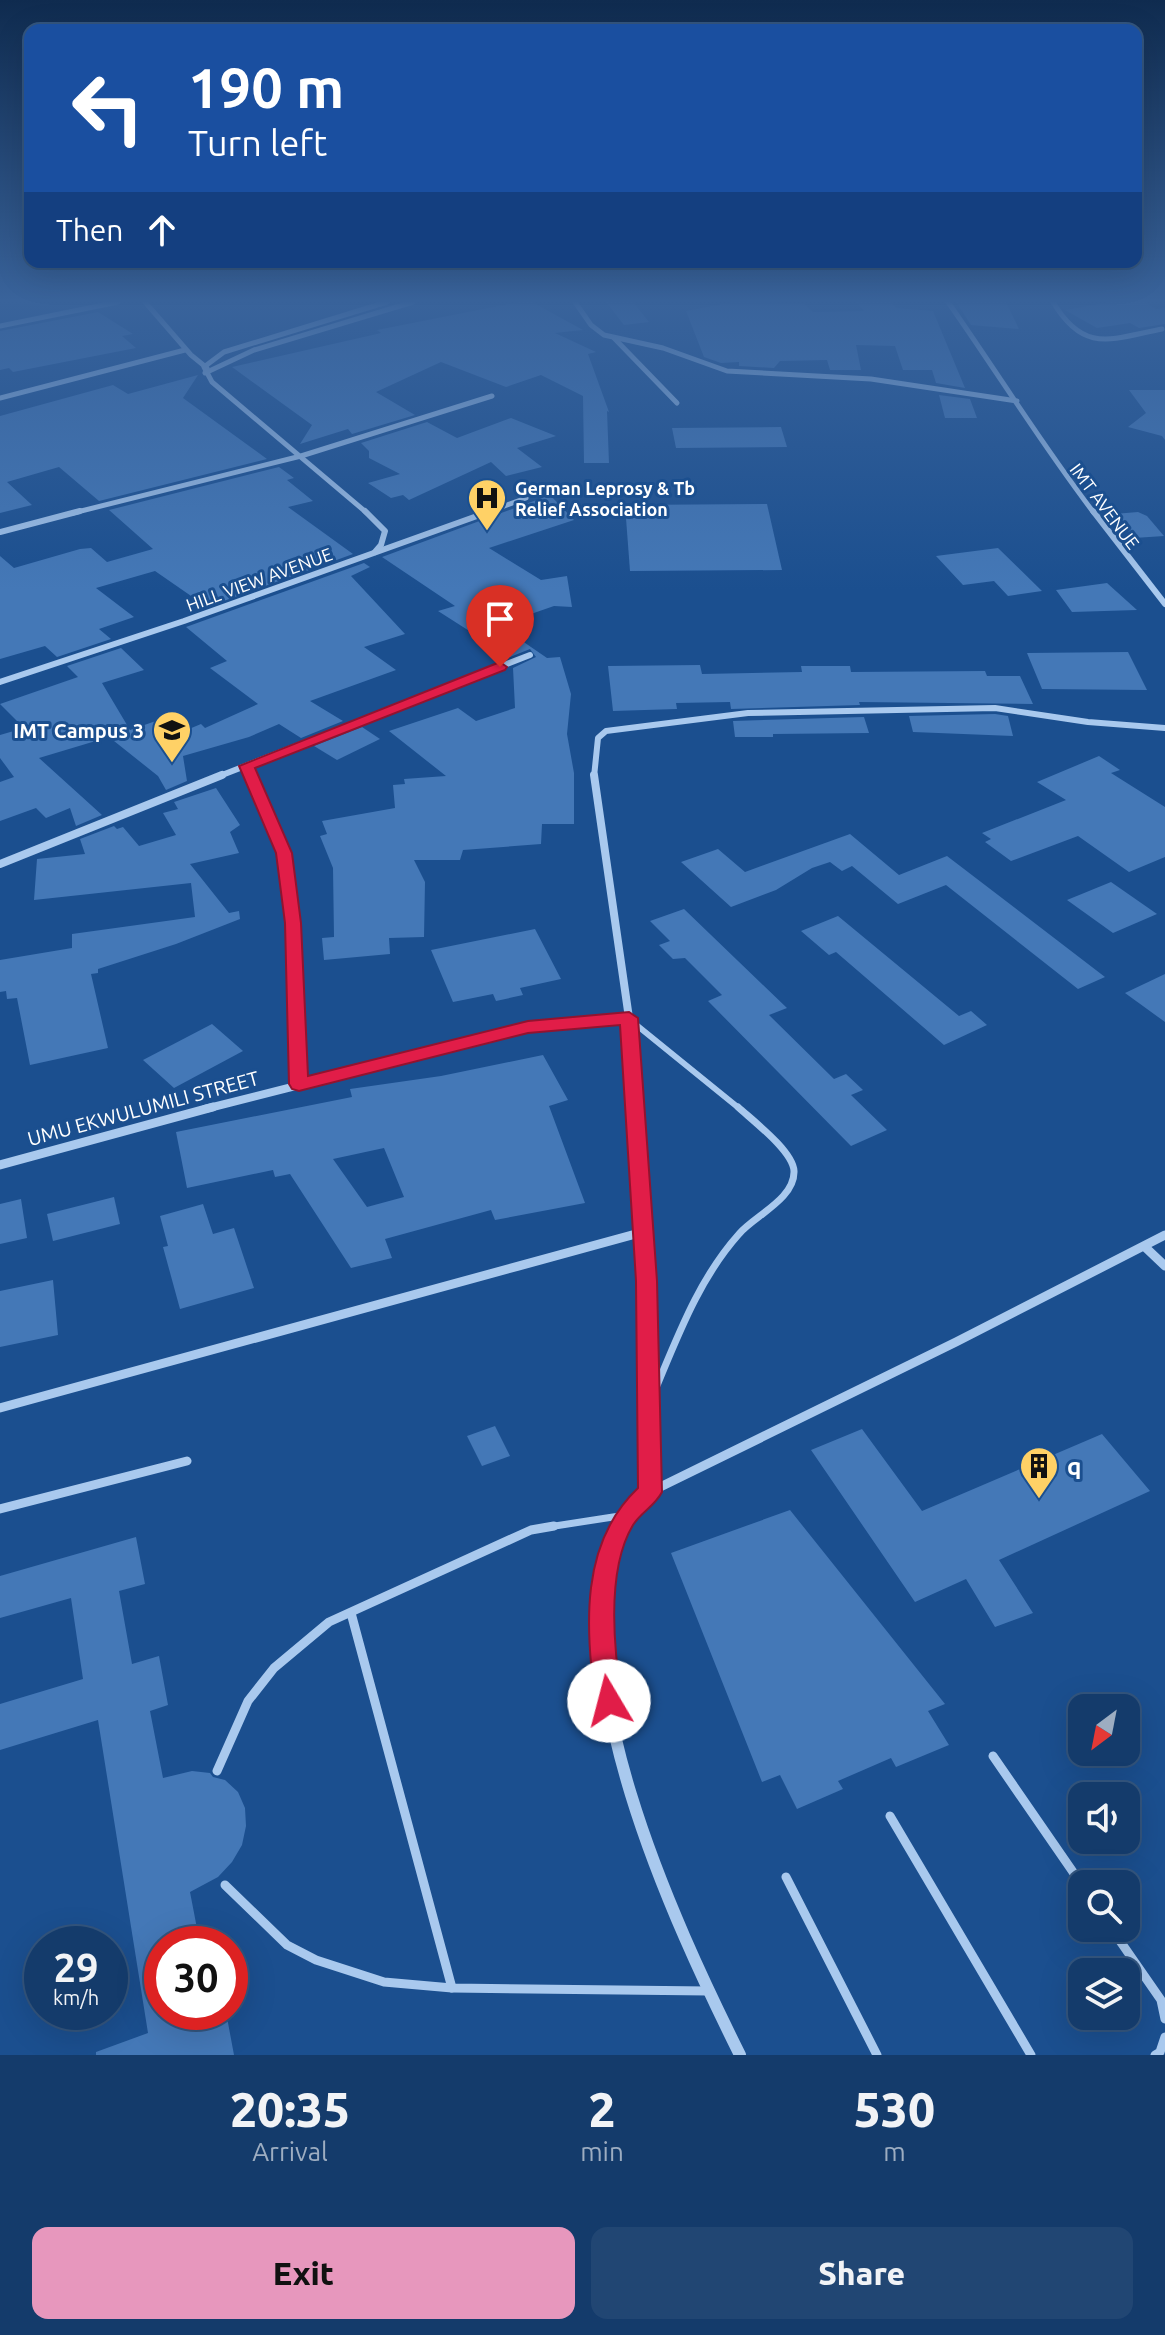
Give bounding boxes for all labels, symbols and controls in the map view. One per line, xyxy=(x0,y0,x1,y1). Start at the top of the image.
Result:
icon: left xyxy=(56,56,160,160)
text: 190 m xyxy=(188,56,344,119)
text: Turn left xyxy=(188,122,327,163)
icon: ahead xyxy=(140,208,184,252)
text: Then xyxy=(56,213,124,247)
street label: IMT AVENUE xyxy=(1066,459,1144,553)
hospital icon: German Leprosy & Tb Relief Association xyxy=(466,477,508,532)
place label: German Leprosy & Tb Relief Association xyxy=(515,478,695,519)
street label: HILL VIEW AVENUE xyxy=(183,543,335,615)
pin xyxy=(466,585,534,667)
icon: arrive xyxy=(478,597,522,641)
school or university icon: IMT Campus 3 xyxy=(151,709,193,764)
place label: IMT Campus 3 xyxy=(13,719,144,742)
street label: UMU EKWULUMILI STREET xyxy=(25,1066,261,1150)
building icon: q xyxy=(1018,1445,1060,1500)
place label: q xyxy=(1067,1453,1081,1480)
position arrow xyxy=(567,1659,651,1743)
north arrow xyxy=(1068,1694,1140,1766)
map controls xyxy=(1068,1694,1140,2030)
button: sound xyxy=(1068,1782,1140,1854)
button: search xyxy=(1068,1870,1140,1942)
speed limit sign: 30 xyxy=(144,1926,248,2030)
text: 29 xyxy=(53,1945,99,1990)
button: layers xyxy=(1068,1958,1140,2030)
text: km/h xyxy=(53,1986,99,2009)
text: 20:35 xyxy=(230,2082,350,2136)
text: 2 xyxy=(588,2082,615,2136)
text: 530 xyxy=(854,2082,935,2136)
text: Arrival xyxy=(252,2137,328,2166)
text: min xyxy=(580,2137,624,2166)
text: m xyxy=(883,2137,906,2166)
button: Exit xyxy=(32,2227,575,2319)
button: Share xyxy=(591,2227,1133,2319)

